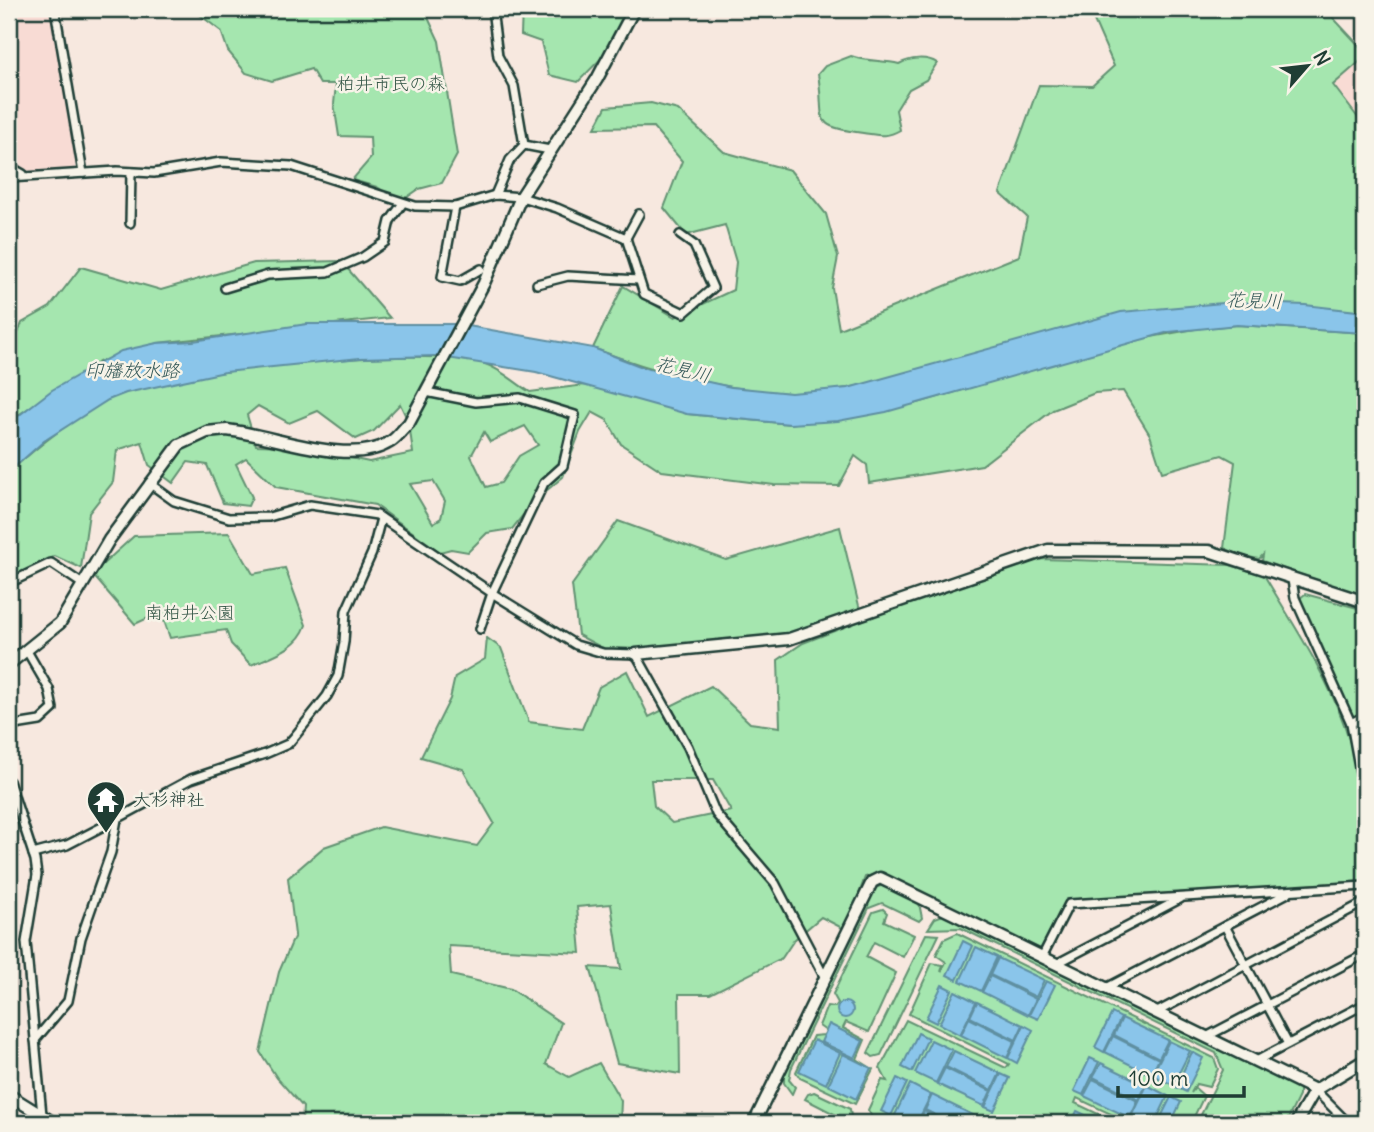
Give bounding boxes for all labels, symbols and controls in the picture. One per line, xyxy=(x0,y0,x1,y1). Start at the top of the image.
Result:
north arrow xyxy=(1272,32,1342,102)
text: N xyxy=(1308,47,1336,69)
park label: 柏井市民の森 xyxy=(337,72,445,95)
water label: 花見川 xyxy=(1225,287,1283,313)
water label: 花見川 xyxy=(652,350,714,388)
water label: 印旛放水路 xyxy=(84,358,180,382)
park label: 南柏井公園 xyxy=(145,601,235,624)
temple icon: 大杉神社 xyxy=(85,779,127,834)
place label: 大杉神社 xyxy=(133,788,205,811)
scale bar xyxy=(1118,1055,1244,1099)
text: 100 m xyxy=(1129,1065,1188,1092)

